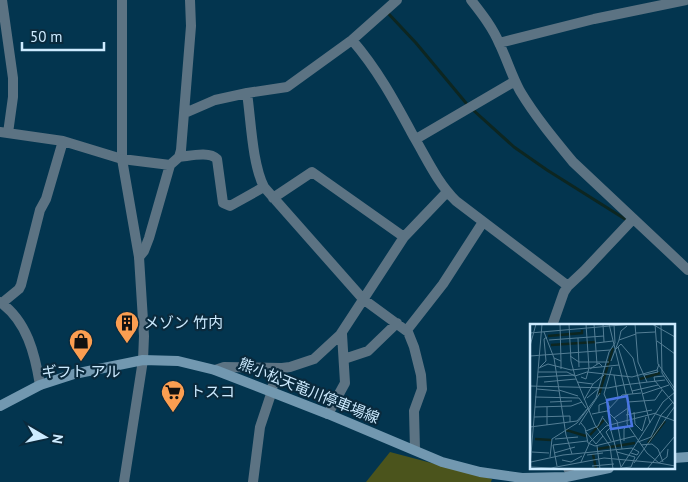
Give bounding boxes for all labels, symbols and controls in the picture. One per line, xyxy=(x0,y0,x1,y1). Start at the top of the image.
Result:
scale bar xyxy=(22,20,105,52)
text: 50 m xyxy=(30,27,63,46)
building icon: メゾン 竹内 xyxy=(114,310,140,344)
place label: メゾン 竹内 xyxy=(144,313,223,332)
inset map xyxy=(530,324,676,470)
shop icon: ギフト アル xyxy=(68,328,94,362)
street label: 熊小松天竜川停車場線 xyxy=(236,354,382,427)
place label: ギフト アル xyxy=(42,362,120,381)
supermarket icon: トスコ xyxy=(160,379,186,413)
place label: トスコ xyxy=(190,382,235,401)
north arrow xyxy=(20,412,70,462)
text: N xyxy=(48,433,67,445)

